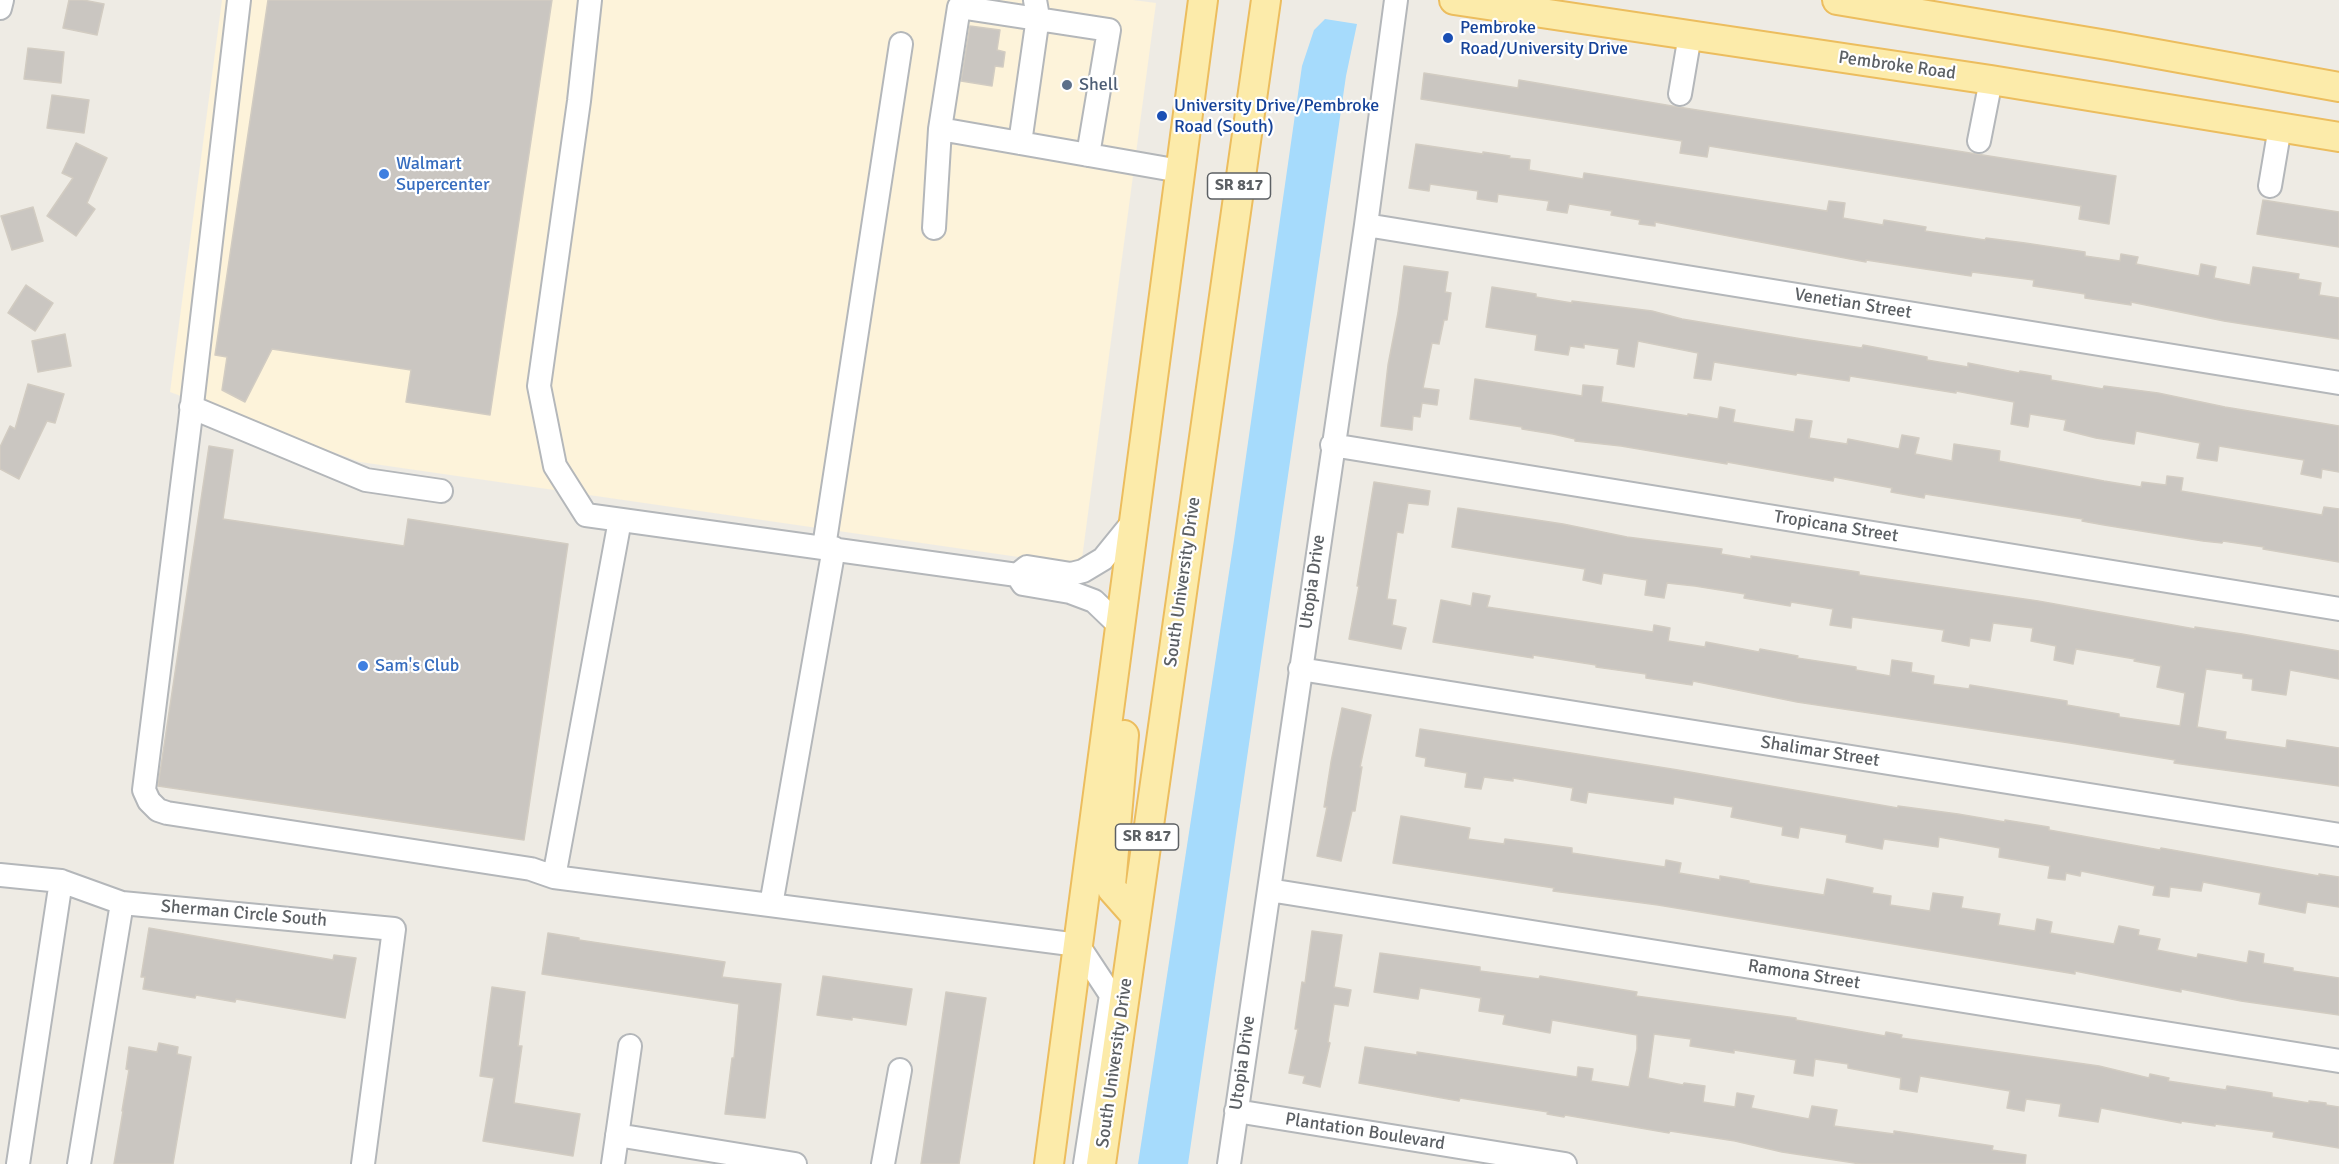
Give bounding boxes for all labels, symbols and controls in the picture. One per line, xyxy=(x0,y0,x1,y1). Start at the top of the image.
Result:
place label: Pembroke Road/University Drive xyxy=(1460,17,1628,60)
marker: Pembroke Road/University Drive xyxy=(1441,31,1455,45)
street label: Pembroke Road xyxy=(1837,47,1957,85)
place label: Shell xyxy=(1079,74,1118,96)
marker: Shell xyxy=(1060,78,1074,92)
place label: University Drive/Pembroke Road (South) xyxy=(1174,95,1379,138)
marker: University Drive/Pembroke Road (South) xyxy=(1155,109,1169,123)
place label: Walmart Supercenter xyxy=(396,153,490,195)
marker: Walmart Supercenter xyxy=(377,167,391,181)
road number: SR 817 xyxy=(1208,173,1270,199)
street label: Venetian Street xyxy=(1793,284,1913,324)
street label: South University Drive xyxy=(1160,496,1206,668)
street label: Tropicana Street xyxy=(1772,507,1900,547)
street label: Utopia Drive xyxy=(1296,533,1330,631)
place label: Sam's Club xyxy=(375,655,459,677)
marker: Sam's Club xyxy=(356,659,370,673)
street label: Shalimar Street xyxy=(1759,732,1881,772)
road number: SR 817 xyxy=(1116,824,1178,850)
street label: Sherman Circle South xyxy=(160,896,328,932)
street label: Ramona Street xyxy=(1746,955,1862,995)
street label: South University Drive xyxy=(1092,977,1138,1149)
street label: Utopia Drive xyxy=(1226,1014,1260,1112)
street label: Plantation Boulevard xyxy=(1284,1109,1446,1155)

